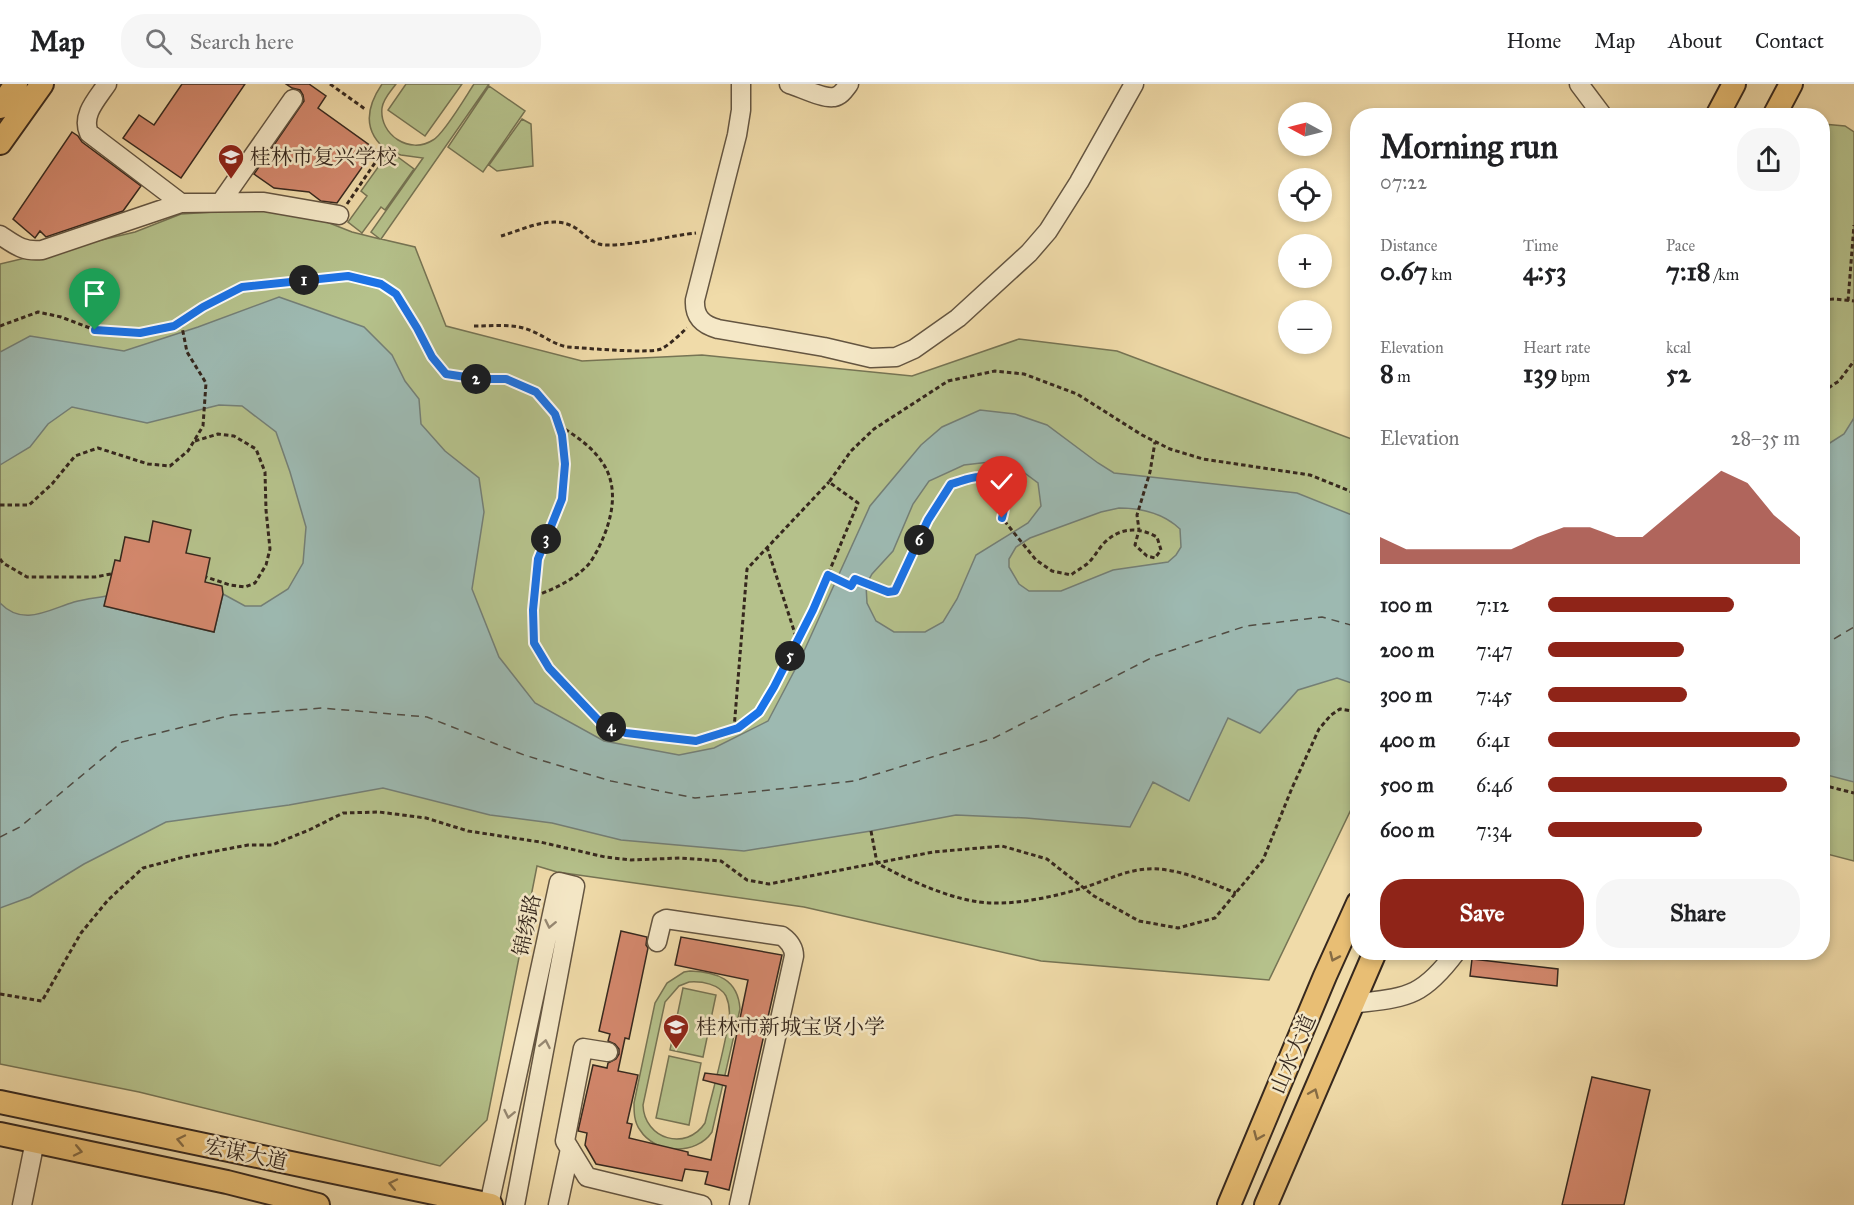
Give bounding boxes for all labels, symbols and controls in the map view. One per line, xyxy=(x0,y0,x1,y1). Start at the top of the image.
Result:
search box xyxy=(121,14,541,68)
text: Map xyxy=(30,24,85,59)
icon: search xyxy=(142,25,175,58)
text: Search here xyxy=(190,28,294,55)
text: Home xyxy=(1506,28,1561,54)
text: Map xyxy=(1594,28,1635,54)
text: About xyxy=(1668,28,1722,54)
text: Contact xyxy=(1755,28,1824,54)
north arrow xyxy=(1278,102,1332,156)
map controls xyxy=(1278,102,1332,354)
text: Morning run xyxy=(1380,127,1558,167)
button: share xyxy=(1737,128,1800,191)
school or university icon: 桂林市复兴学校 xyxy=(216,142,246,180)
place label: 桂林市复兴学校 xyxy=(250,144,397,170)
button: locate xyxy=(1278,168,1332,222)
text: 07:22 xyxy=(1380,170,1427,194)
button: + xyxy=(1278,234,1332,288)
text: Distance xyxy=(1380,236,1437,255)
text: Time xyxy=(1523,236,1558,255)
text: Pace xyxy=(1666,236,1695,255)
text: 0.67 xyxy=(1380,255,1428,287)
text: 4:53 xyxy=(1523,255,1567,287)
text: 7:18 xyxy=(1666,255,1711,287)
pin: 1 xyxy=(289,265,319,295)
text: km xyxy=(1428,265,1452,284)
text: /km xyxy=(1711,265,1739,284)
pin xyxy=(69,268,120,330)
text: 1 xyxy=(301,270,307,289)
icon: arrive xyxy=(78,277,111,310)
button: − xyxy=(1278,300,1332,354)
text: Elevation xyxy=(1380,338,1444,357)
text: Heart rate xyxy=(1523,338,1590,357)
text: kcal xyxy=(1666,338,1691,357)
text: 8 xyxy=(1380,357,1394,389)
text: 139 xyxy=(1523,357,1558,389)
text: 52 xyxy=(1666,357,1691,389)
pin: 2 xyxy=(461,364,491,394)
text: m xyxy=(1394,367,1411,386)
text: bpm xyxy=(1558,367,1590,386)
text: 2 xyxy=(472,369,480,388)
text: Elevation xyxy=(1380,426,1459,450)
text: 28–35 m xyxy=(1731,426,1800,450)
pin xyxy=(976,456,1027,518)
icon: check xyxy=(985,465,1018,498)
pin: 3 xyxy=(531,524,561,554)
pin: 6 xyxy=(904,525,934,555)
text: 3 xyxy=(543,529,549,548)
text: 6 xyxy=(915,530,923,549)
text: 100 m xyxy=(1380,593,1432,617)
text: 7:12 xyxy=(1476,593,1509,617)
text: 200 m xyxy=(1380,638,1434,662)
text: 7:47 xyxy=(1476,638,1513,662)
pin: 5 xyxy=(775,641,805,671)
text: 5 xyxy=(786,646,794,665)
text: 300 m xyxy=(1380,683,1432,707)
text: 7:45 xyxy=(1476,683,1512,707)
pin: 4 xyxy=(596,712,626,742)
text: 4 xyxy=(607,717,615,736)
text: 400 m xyxy=(1380,728,1436,752)
text: 6:41 xyxy=(1476,728,1510,752)
text: 500 m xyxy=(1380,773,1434,797)
text: 6:46 xyxy=(1476,773,1513,797)
text: 600 m xyxy=(1380,818,1435,842)
text: 7:34 xyxy=(1476,818,1511,842)
button: Save xyxy=(1380,879,1584,948)
button: Share xyxy=(1596,879,1800,948)
street label: 锦绣路 xyxy=(508,891,546,959)
one-way arrow xyxy=(544,919,557,929)
one-way arrow xyxy=(1329,950,1341,961)
street label: 山水大道 xyxy=(1265,1010,1321,1098)
school or university icon: 桂林市新城宝贤小学 xyxy=(661,1012,691,1050)
place label: 桂林市新城宝贤小学 xyxy=(696,1014,885,1040)
one-way arrow xyxy=(538,1040,551,1050)
one-way arrow xyxy=(1306,1089,1318,1100)
one-way arrow xyxy=(503,1109,516,1119)
one-way arrow xyxy=(1253,1130,1265,1141)
street label: 宏谋大道 xyxy=(202,1133,290,1175)
one-way arrow xyxy=(177,1134,187,1147)
one-way arrow xyxy=(73,1143,83,1156)
one-way arrow xyxy=(388,1179,398,1192)

